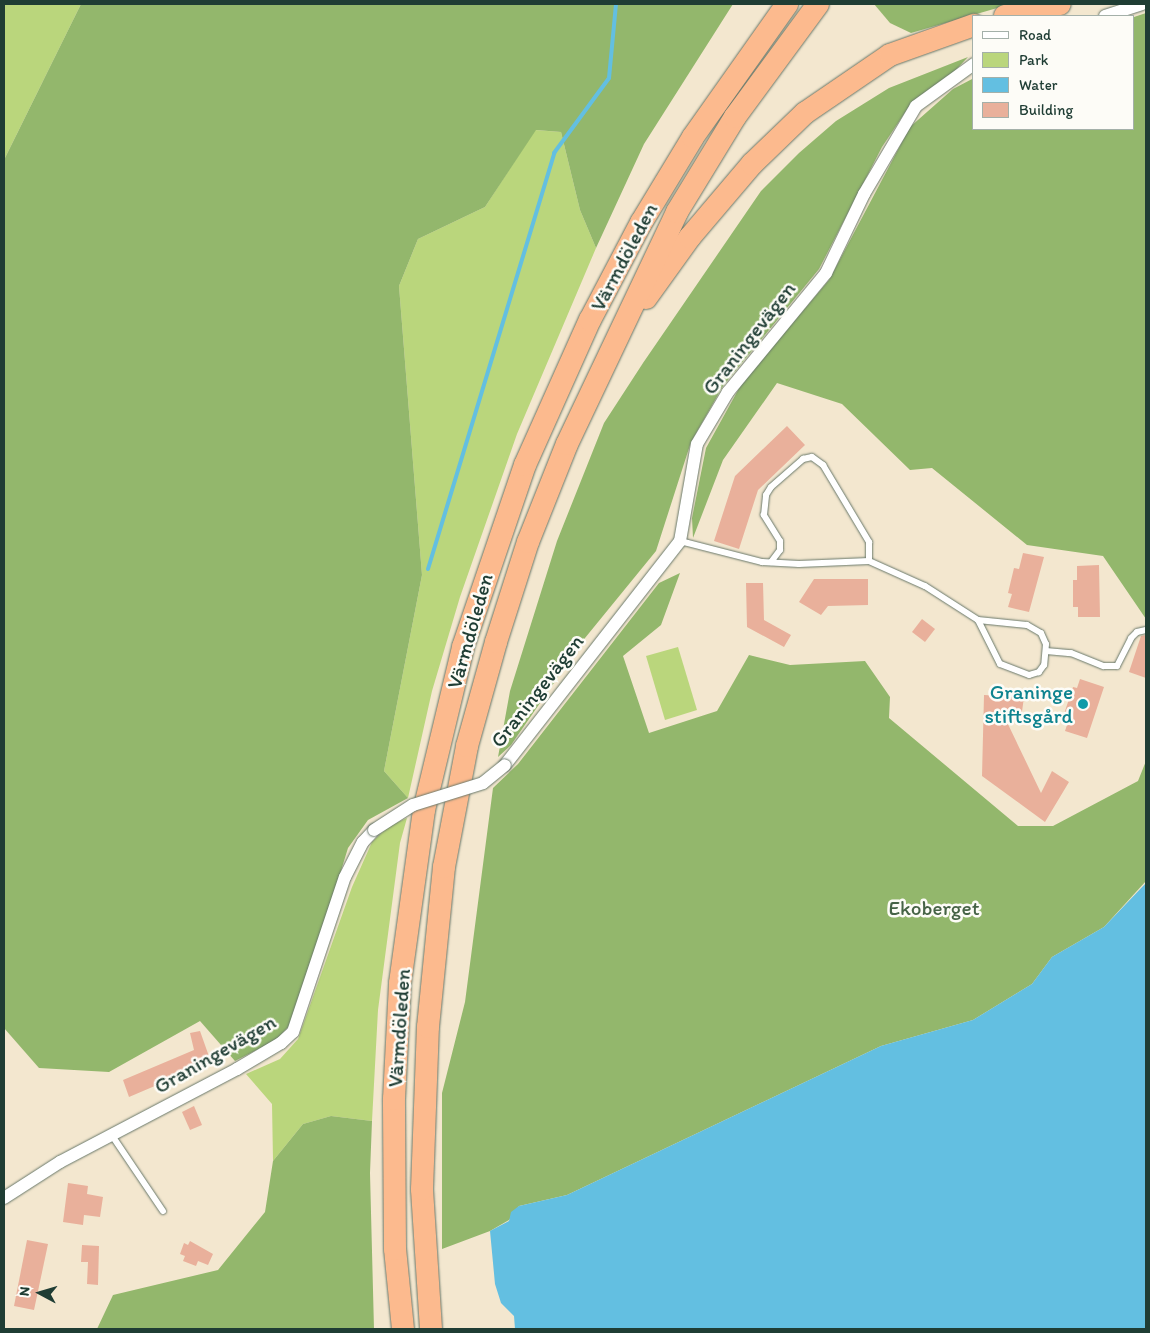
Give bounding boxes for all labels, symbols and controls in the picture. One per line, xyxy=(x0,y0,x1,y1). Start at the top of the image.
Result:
legend xyxy=(972,15,1135,130)
text: Road xyxy=(1019,26,1051,44)
text: Park xyxy=(1019,51,1049,69)
text: Water xyxy=(1019,76,1057,94)
text: Building xyxy=(1019,101,1073,119)
street label: Värmdöleden xyxy=(585,199,663,315)
street label: Graningevägen xyxy=(697,276,801,400)
street label: Värmdöleden xyxy=(441,570,499,692)
street label: Graningevägen xyxy=(485,629,589,753)
place label: Graninge stiftsgård xyxy=(984,679,1073,729)
marker: Graninge stiftsgård xyxy=(1077,698,1089,710)
park label: Ekoberget xyxy=(889,895,979,921)
street label: Värmdöleden xyxy=(382,968,416,1088)
street label: Graningevägen xyxy=(150,1009,280,1099)
north arrow xyxy=(15,1268,65,1318)
text: N xyxy=(16,1286,34,1297)

